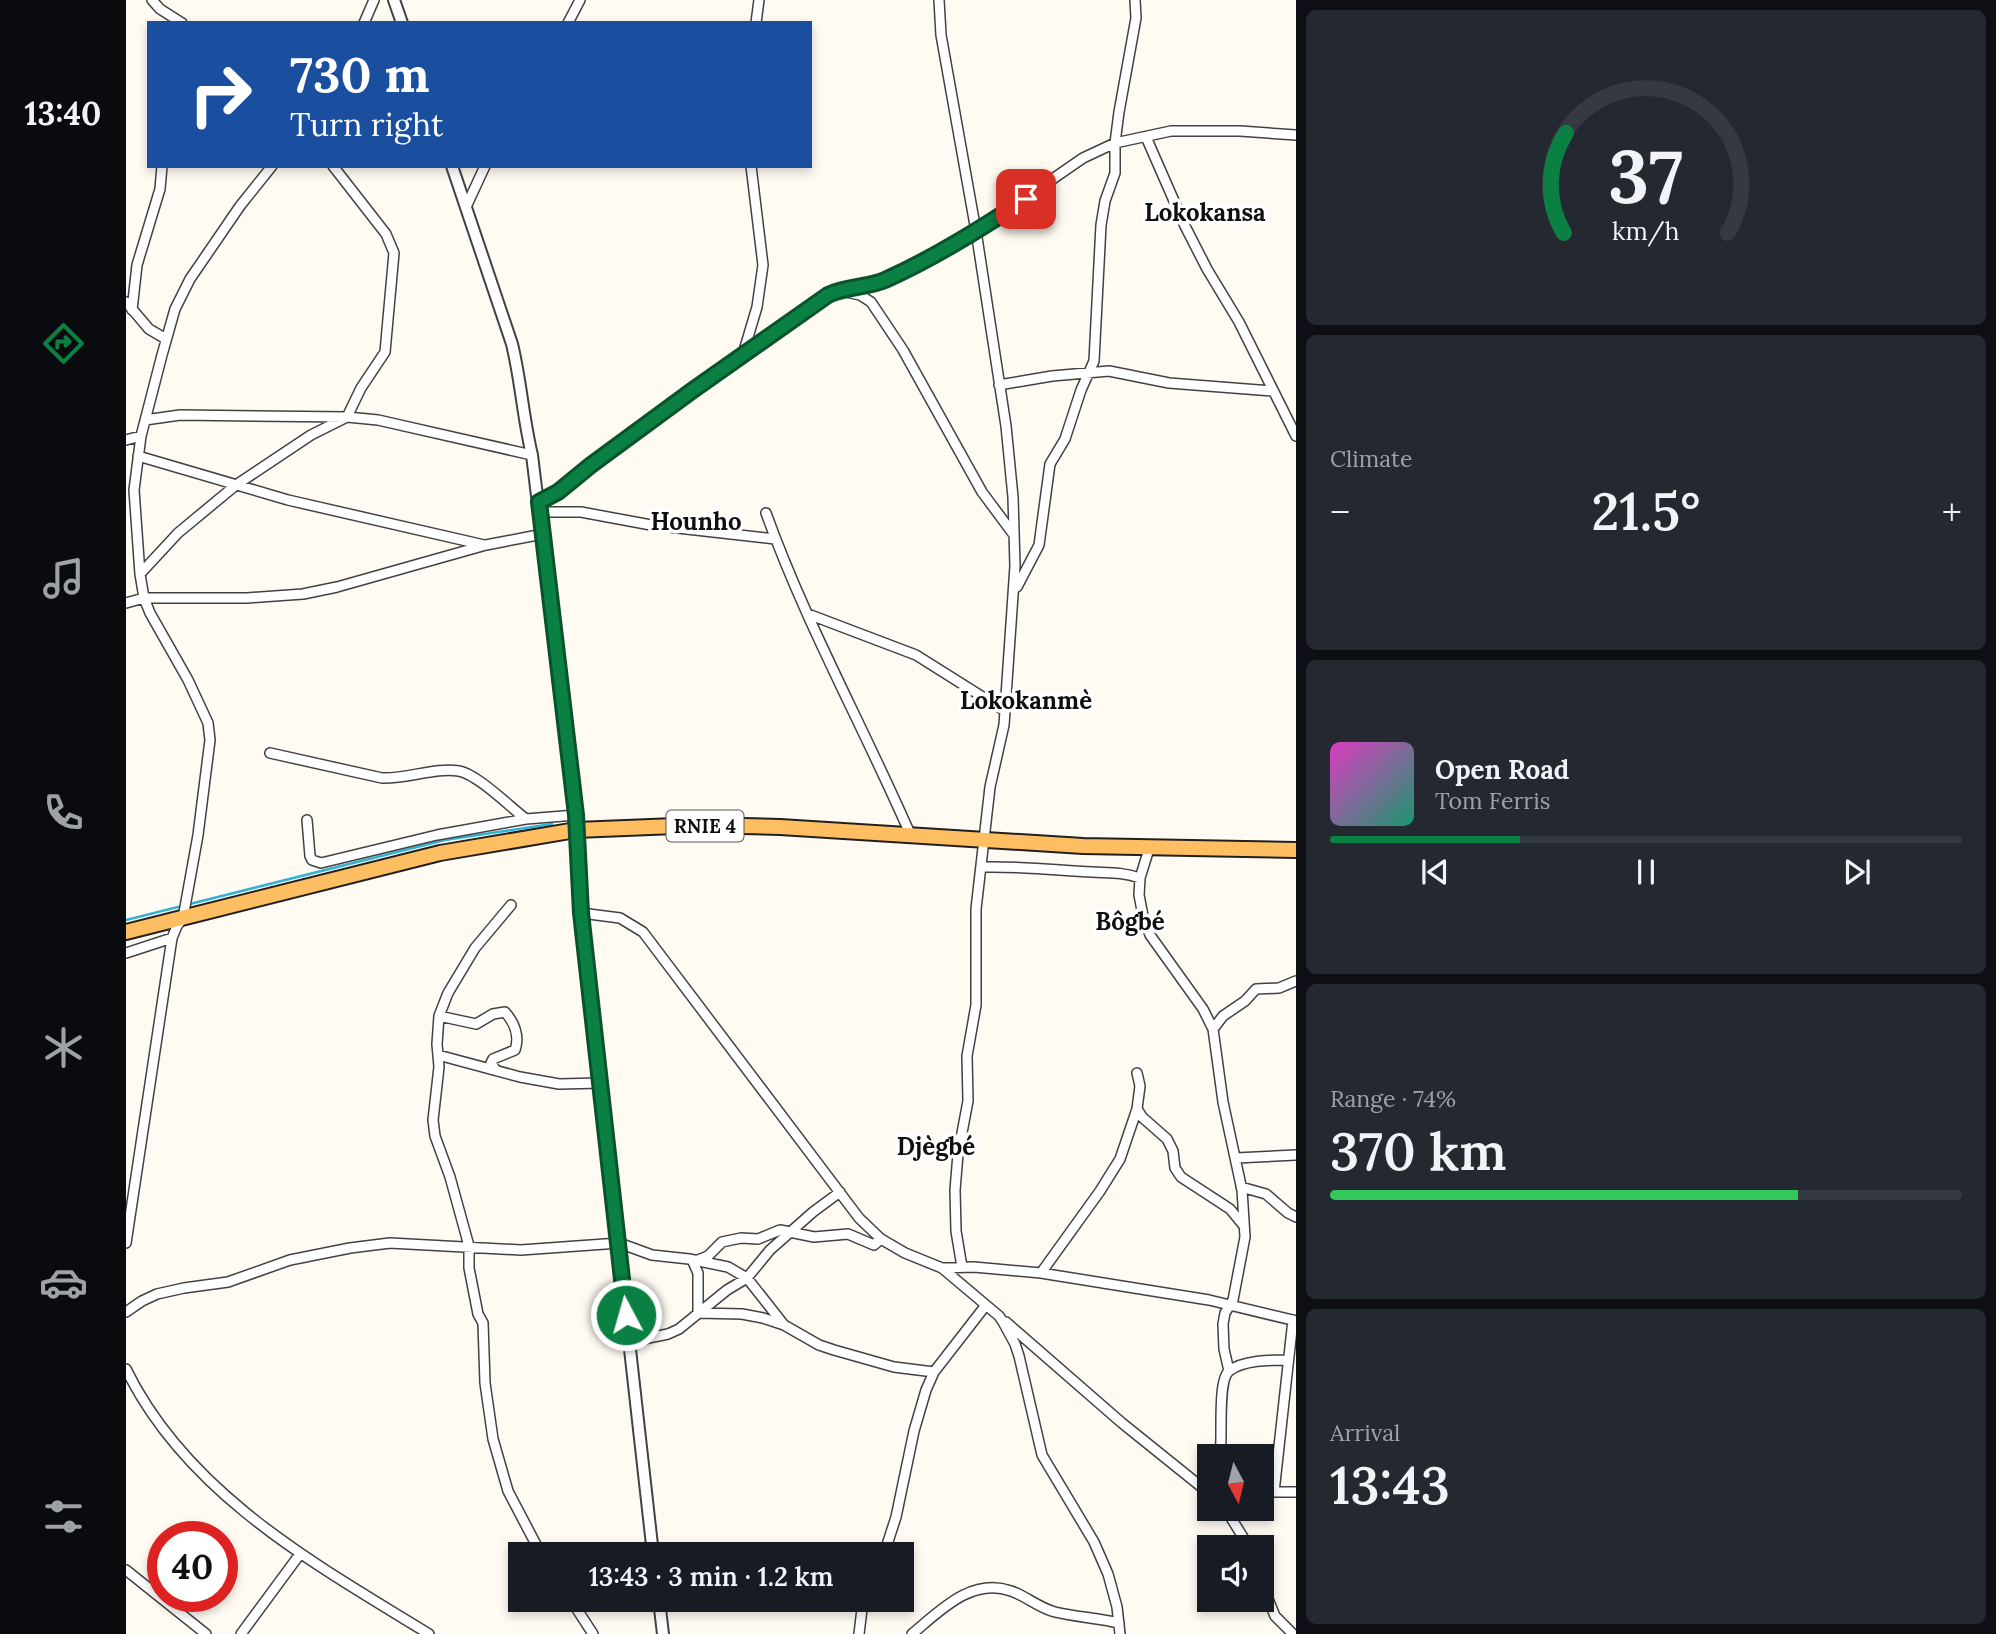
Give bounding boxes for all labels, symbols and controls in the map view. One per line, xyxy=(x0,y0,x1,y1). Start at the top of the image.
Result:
text: 730 m xyxy=(290,43,430,105)
icon: right xyxy=(175,49,266,140)
text: 13:40 xyxy=(25,93,101,134)
text: Turn right xyxy=(290,104,443,145)
text: 37 xyxy=(1609,131,1683,224)
pin xyxy=(996,169,1056,229)
icon: arrive xyxy=(1007,180,1045,218)
district label: Lokokansa xyxy=(1144,197,1266,228)
text: km/h xyxy=(1612,215,1680,247)
icon: directions xyxy=(39,319,88,368)
text: Climate xyxy=(1330,444,1412,473)
text: 21.5° xyxy=(1592,478,1700,544)
text: − xyxy=(1330,488,1350,536)
text: + xyxy=(1942,488,1962,536)
district label: Hounho xyxy=(651,506,741,537)
icon: music xyxy=(39,554,88,603)
district label: Lokokanmè xyxy=(960,685,1092,716)
text: Open Road xyxy=(1435,753,1569,786)
text: Tom Ferris xyxy=(1435,786,1550,815)
icon: phone xyxy=(39,788,88,837)
road number: RNIE 4 xyxy=(666,810,744,842)
icon: previous xyxy=(1416,853,1454,891)
icon: pause xyxy=(1627,853,1665,891)
icon: next xyxy=(1838,853,1876,891)
district label: Bôgbé xyxy=(1095,906,1165,937)
icon: climate xyxy=(39,1023,88,1072)
text: Range · 74% xyxy=(1330,1084,1456,1113)
text: 370 km xyxy=(1330,1118,1507,1184)
district label: Djègbé xyxy=(897,1131,975,1162)
icon: car xyxy=(39,1258,88,1307)
position arrow xyxy=(589,1278,663,1352)
text: Arrival xyxy=(1330,1418,1400,1447)
north arrow xyxy=(1197,1444,1274,1521)
map controls xyxy=(1197,1444,1274,1612)
text: 13:43 xyxy=(1330,1452,1450,1518)
icon: filters xyxy=(39,1492,88,1541)
speed limit sign: 40 xyxy=(147,1521,238,1612)
button: sound xyxy=(1197,1535,1274,1612)
text: 13:43 · 3 min · 1.2 km xyxy=(589,1560,833,1593)

